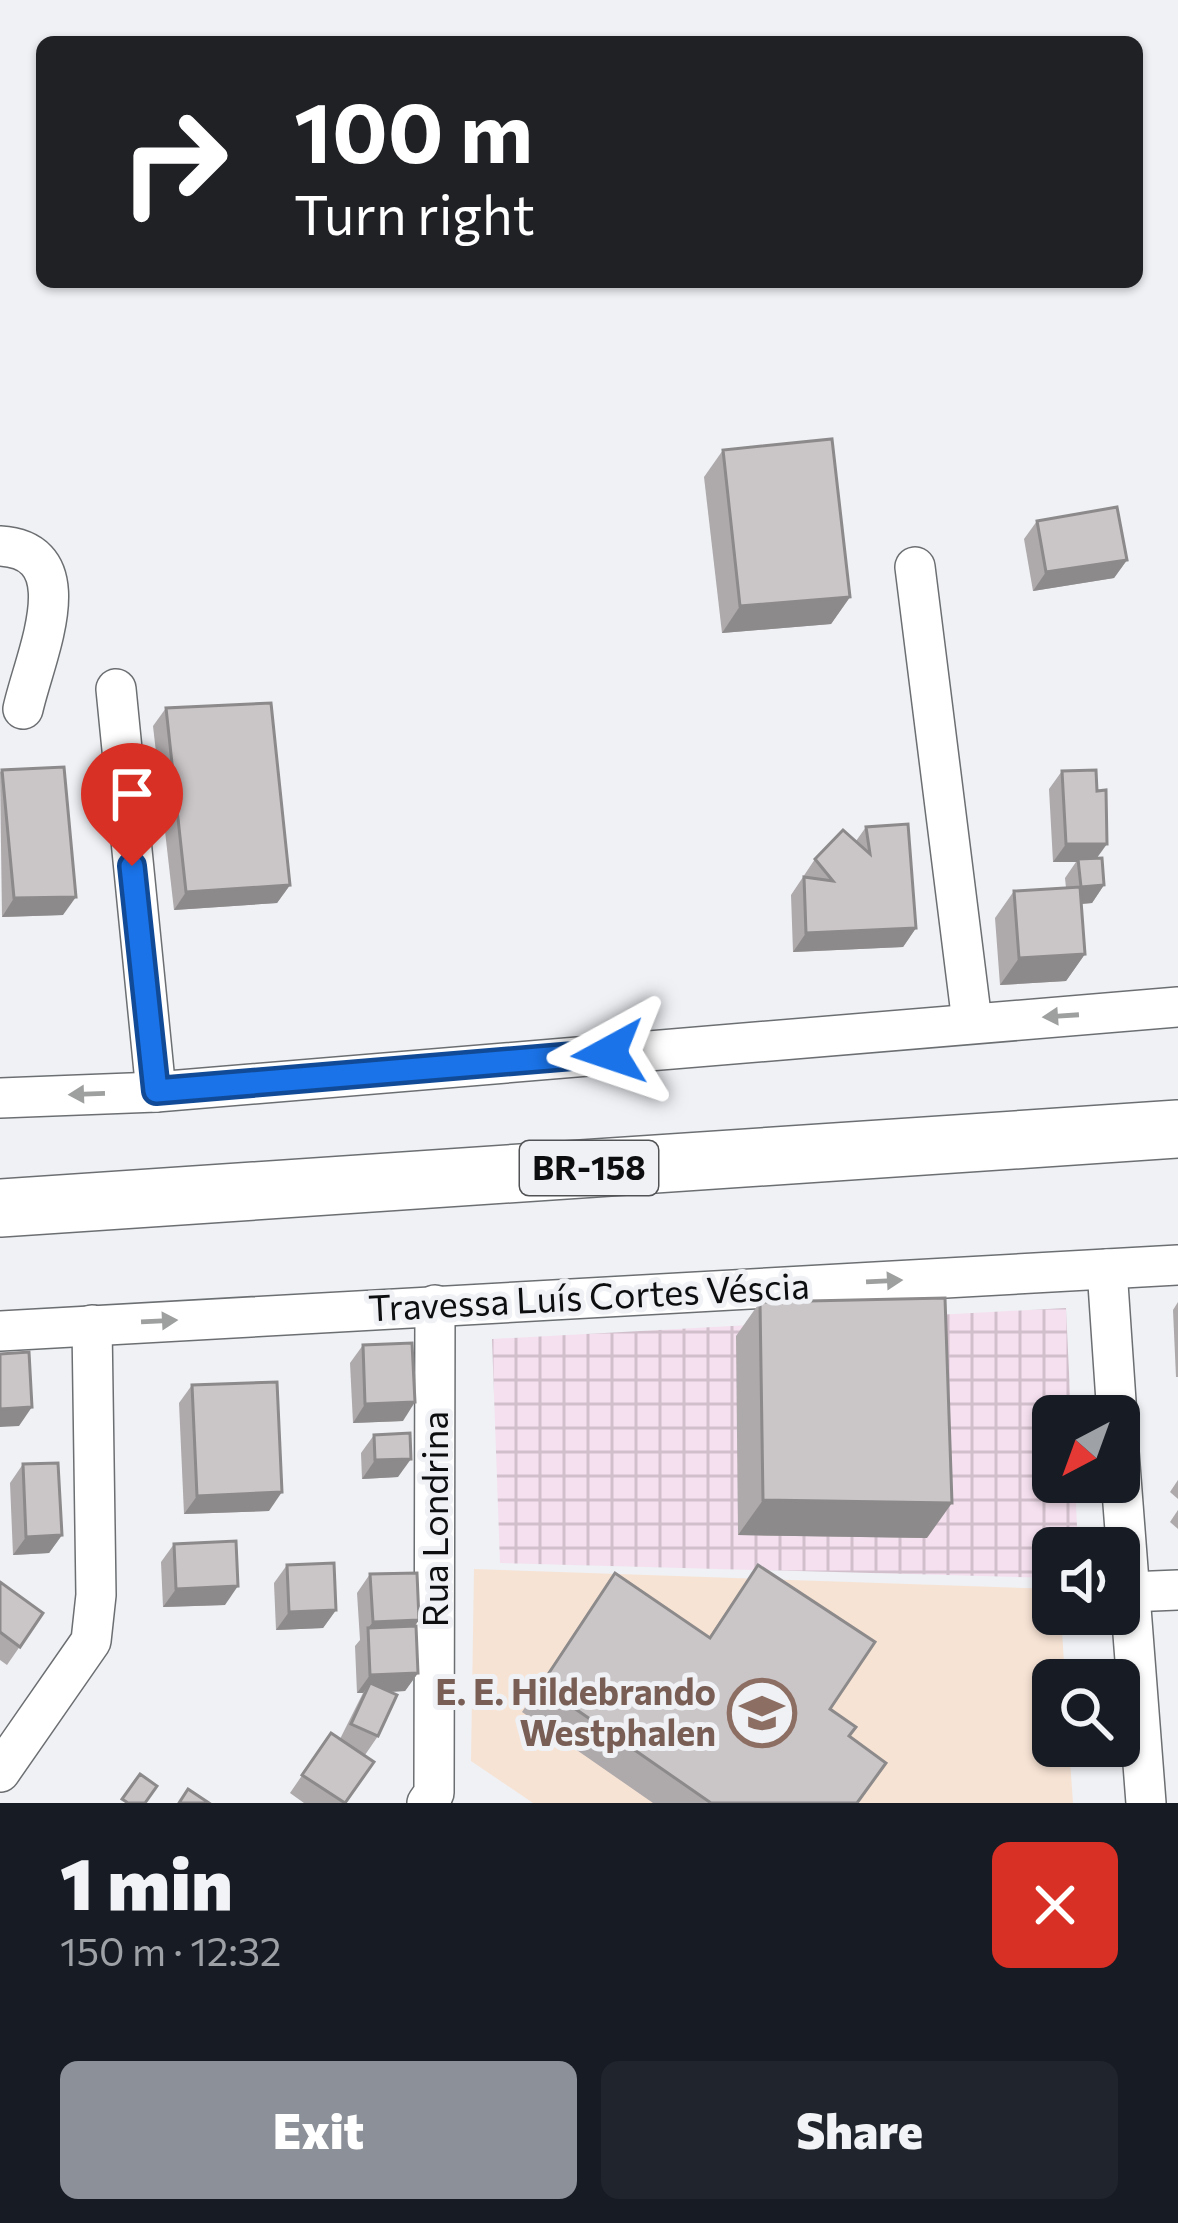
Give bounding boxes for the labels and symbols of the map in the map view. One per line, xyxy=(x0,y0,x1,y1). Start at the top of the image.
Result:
pin xyxy=(81,743,183,866)
position arrow xyxy=(546,990,672,1116)
one-way arrow xyxy=(1042,1006,1079,1025)
one-way arrow xyxy=(67,1085,105,1104)
road number: BR-158 xyxy=(520,1141,658,1195)
street label: Travessa Luís Cortes Véscia xyxy=(367,1261,811,1329)
one-way arrow xyxy=(866,1271,903,1290)
one-way arrow xyxy=(141,1312,178,1331)
north arrow xyxy=(1032,1395,1140,1503)
street label: Rua Londrina xyxy=(411,1411,455,1627)
place label: E. E. Hildebrando Westphalen xyxy=(435,1668,716,1753)
school or university icon: E. E. Hildebrando Westphalen xyxy=(727,1678,797,1748)

